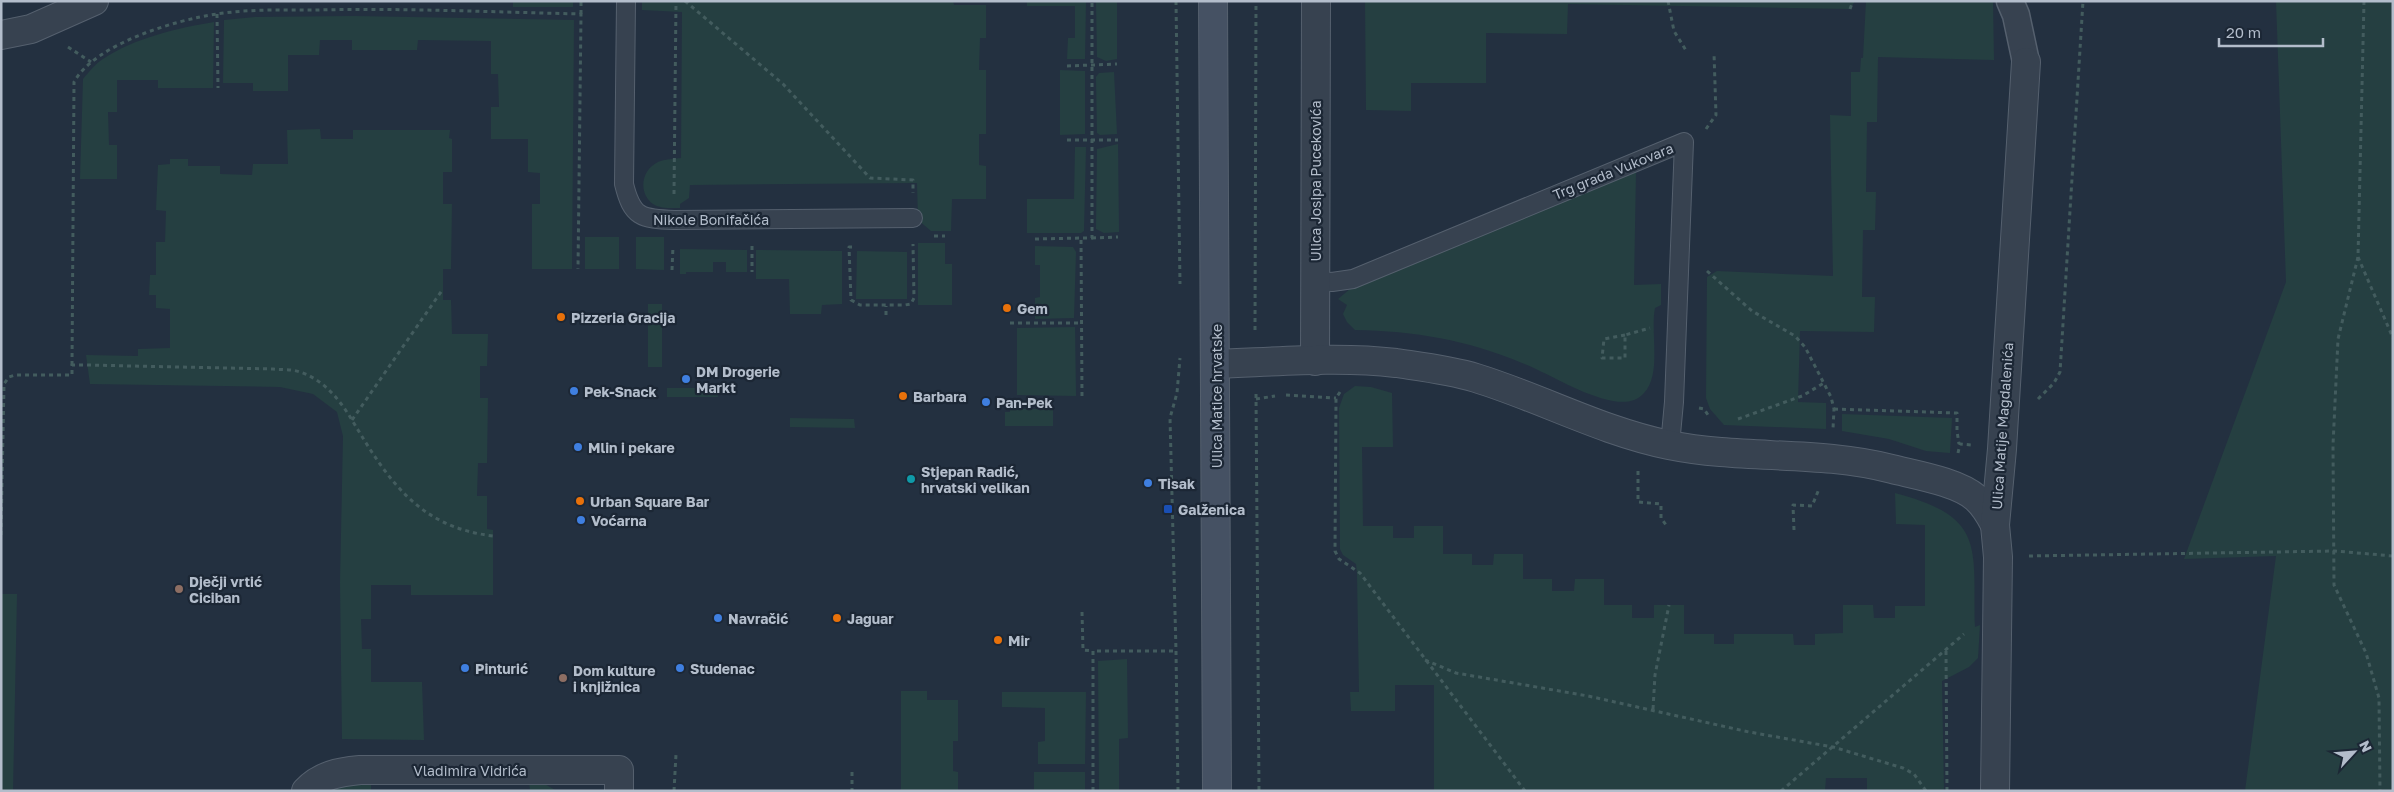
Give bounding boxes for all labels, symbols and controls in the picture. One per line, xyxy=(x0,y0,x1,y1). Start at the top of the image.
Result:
scale bar xyxy=(2219,15,2323,47)
text: 20 m xyxy=(2226,23,2261,41)
street label: Ulica Josipa Pucekovića xyxy=(1307,100,1324,262)
street label: Trg grada Vukovara xyxy=(1550,139,1676,203)
street label: Nikole Bonifačića xyxy=(653,211,769,228)
place label: Gem xyxy=(1017,300,1048,317)
marker: Gem xyxy=(1001,302,1013,314)
place label: Pizzeria Gracija xyxy=(571,309,675,326)
marker: Pizzeria Gracija xyxy=(555,311,567,323)
street label: Ulica Matice hrvatske xyxy=(1208,324,1225,468)
street label: Ulica Matije Magdalenića xyxy=(1988,342,2016,510)
place label: DM Drogerie Markt xyxy=(696,363,780,396)
marker: DM Drogerie Markt xyxy=(680,373,692,385)
place label: Pek-Snack xyxy=(584,383,657,400)
marker: Pek-Snack xyxy=(568,385,580,397)
place label: Barbara xyxy=(913,388,967,405)
marker: Barbara xyxy=(897,390,909,402)
place label: Pan-Pek xyxy=(996,394,1053,411)
marker: Pan-Pek xyxy=(980,396,992,408)
place label: Mlin i pekare xyxy=(588,439,675,456)
marker: Mlin i pekare xyxy=(572,441,584,453)
place label: Stjepan Radić, hrvatski velikan xyxy=(921,463,1030,496)
marker: Stjepan Radić, hrvatski velikan xyxy=(905,473,917,485)
place label: Tisak xyxy=(1158,475,1195,492)
marker: Tisak xyxy=(1142,477,1154,489)
place label: Urban Square Bar xyxy=(590,493,710,510)
marker: Urban Square Bar xyxy=(574,495,586,507)
place label: Galženica xyxy=(1178,501,1245,518)
marker: Galženica xyxy=(1162,503,1174,515)
place label: Voćarna xyxy=(591,512,647,529)
marker: Voćarna xyxy=(575,514,587,526)
place label: Dječji vrtić Ciciban xyxy=(189,573,262,606)
marker: Dječji vrtić Ciciban xyxy=(173,583,185,595)
place label: Navračić xyxy=(728,610,788,627)
place label: Jaguar xyxy=(847,610,894,627)
marker: Navračić xyxy=(712,612,724,624)
marker: Jaguar xyxy=(831,612,843,624)
place label: Mir xyxy=(1008,632,1030,649)
marker: Mir xyxy=(992,634,1004,646)
place label: Pinturić xyxy=(475,660,528,677)
place label: Studenac xyxy=(690,660,755,677)
marker: Pinturić xyxy=(459,662,471,674)
place label: Dom kulture i knjižnica xyxy=(573,662,655,695)
marker: Studenac xyxy=(674,662,686,674)
marker: Dom kulture i knjižnica xyxy=(557,672,569,684)
north arrow xyxy=(2329,727,2379,777)
text: N xyxy=(2356,738,2376,755)
street label: Vladimira Vidrića xyxy=(413,762,527,779)

